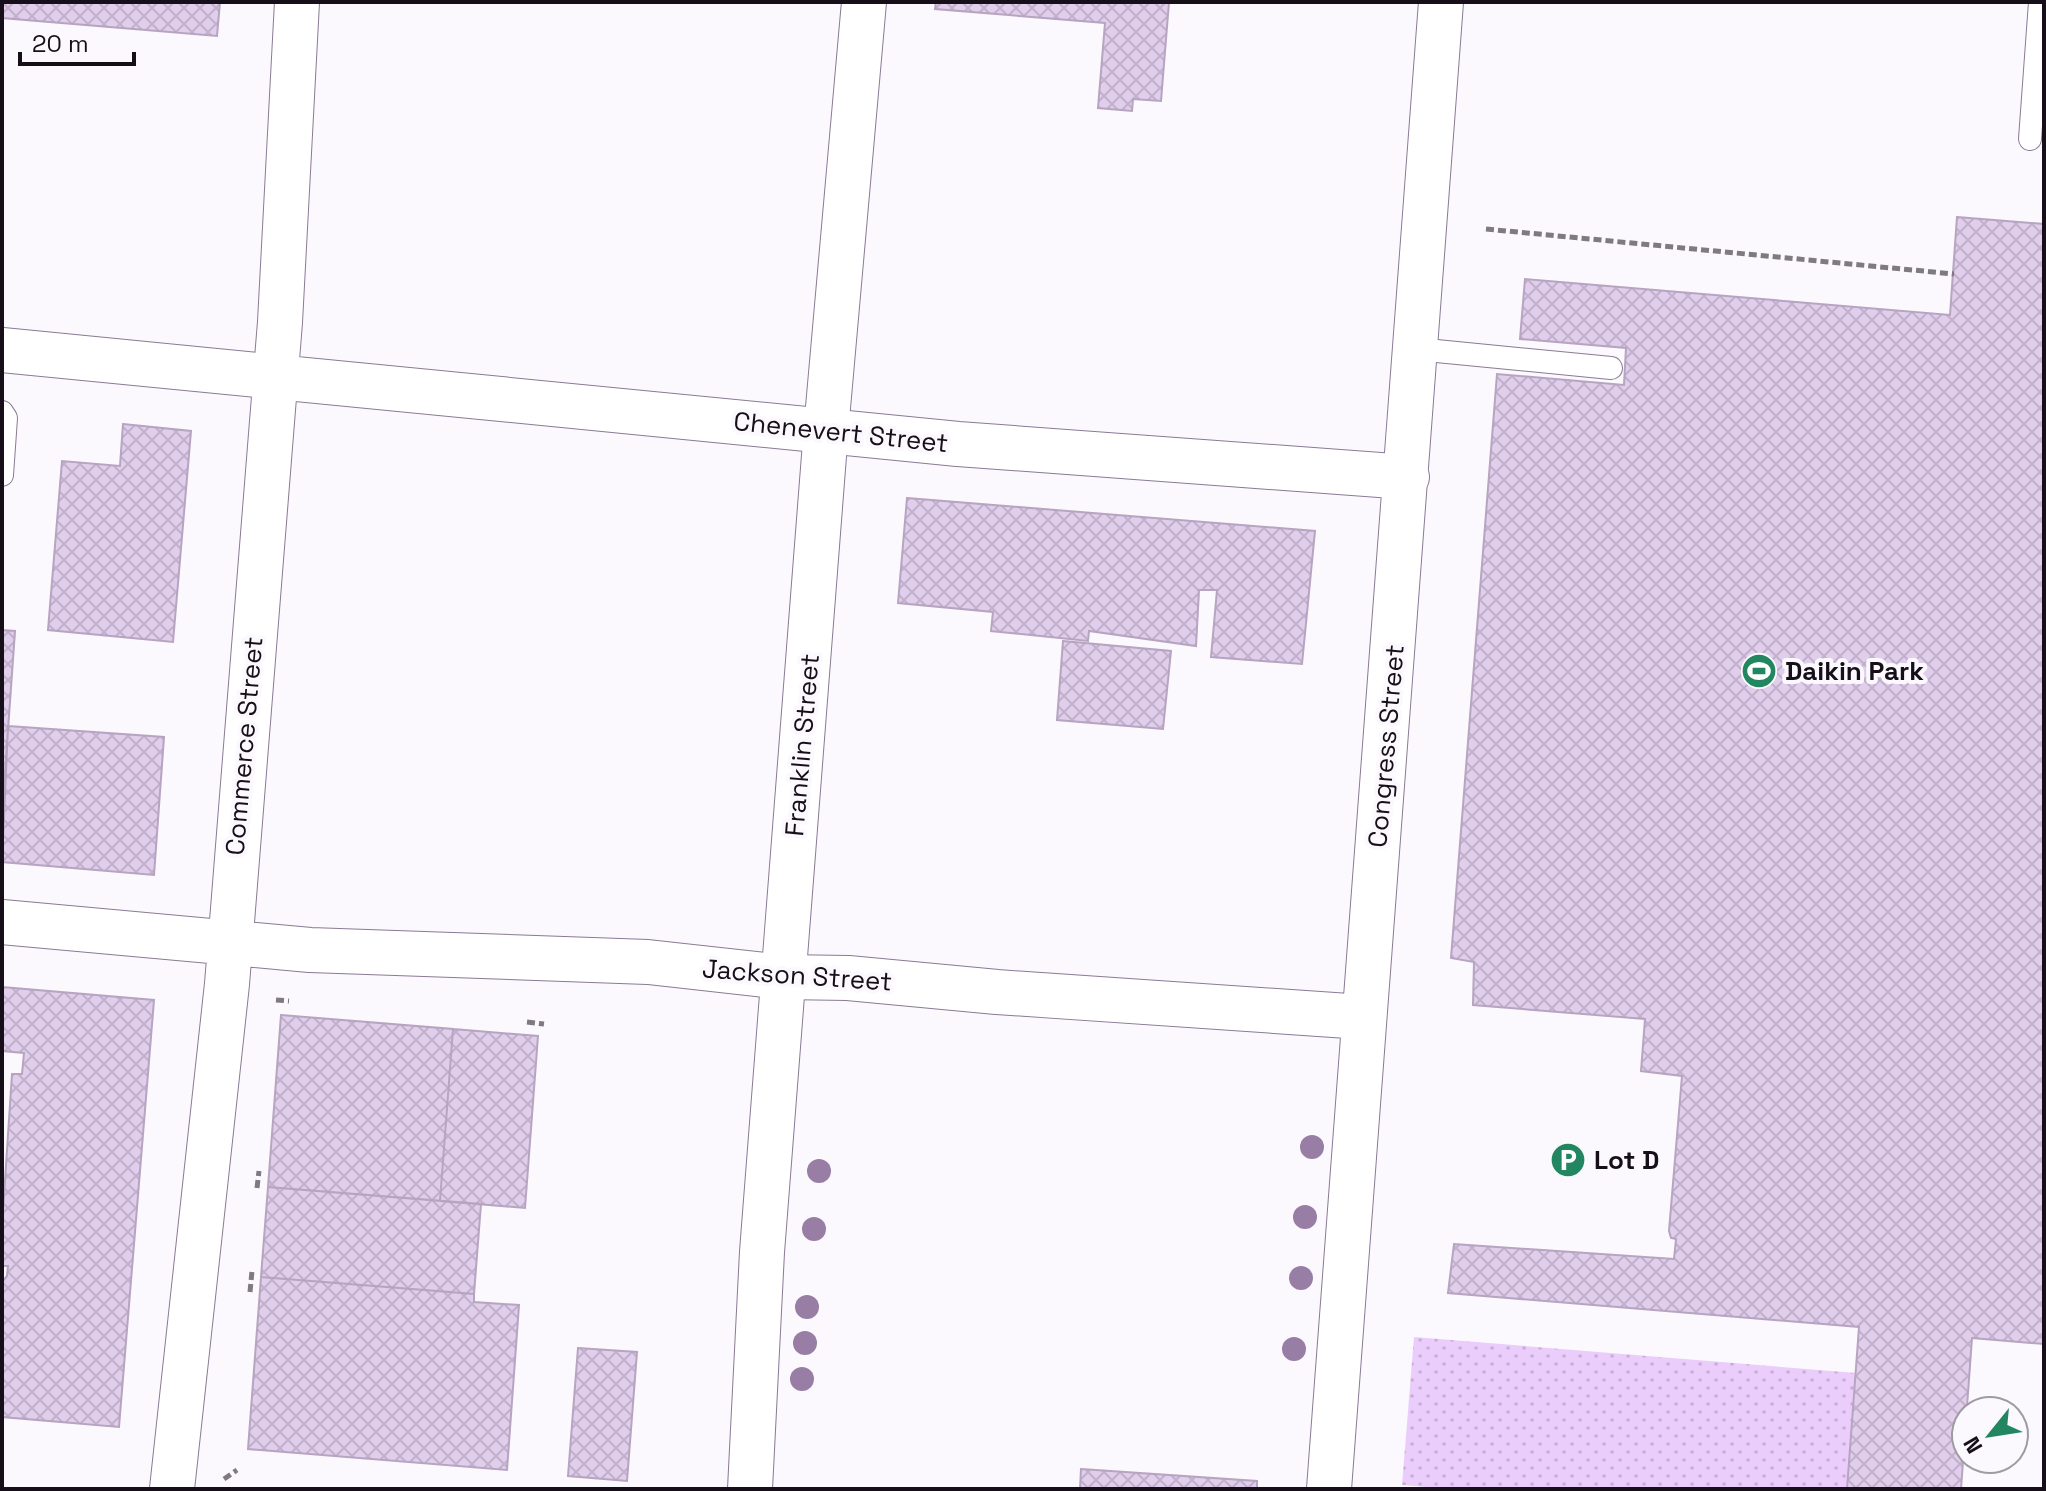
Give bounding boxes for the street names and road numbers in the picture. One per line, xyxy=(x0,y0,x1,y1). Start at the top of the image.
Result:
street label: Chenevert Street xyxy=(732,404,950,460)
street label: Commerce Street xyxy=(218,635,270,857)
street label: Congress Street xyxy=(1360,643,1412,849)
street label: Franklin Street xyxy=(777,652,827,838)
street label: Jackson Street xyxy=(701,951,893,999)

